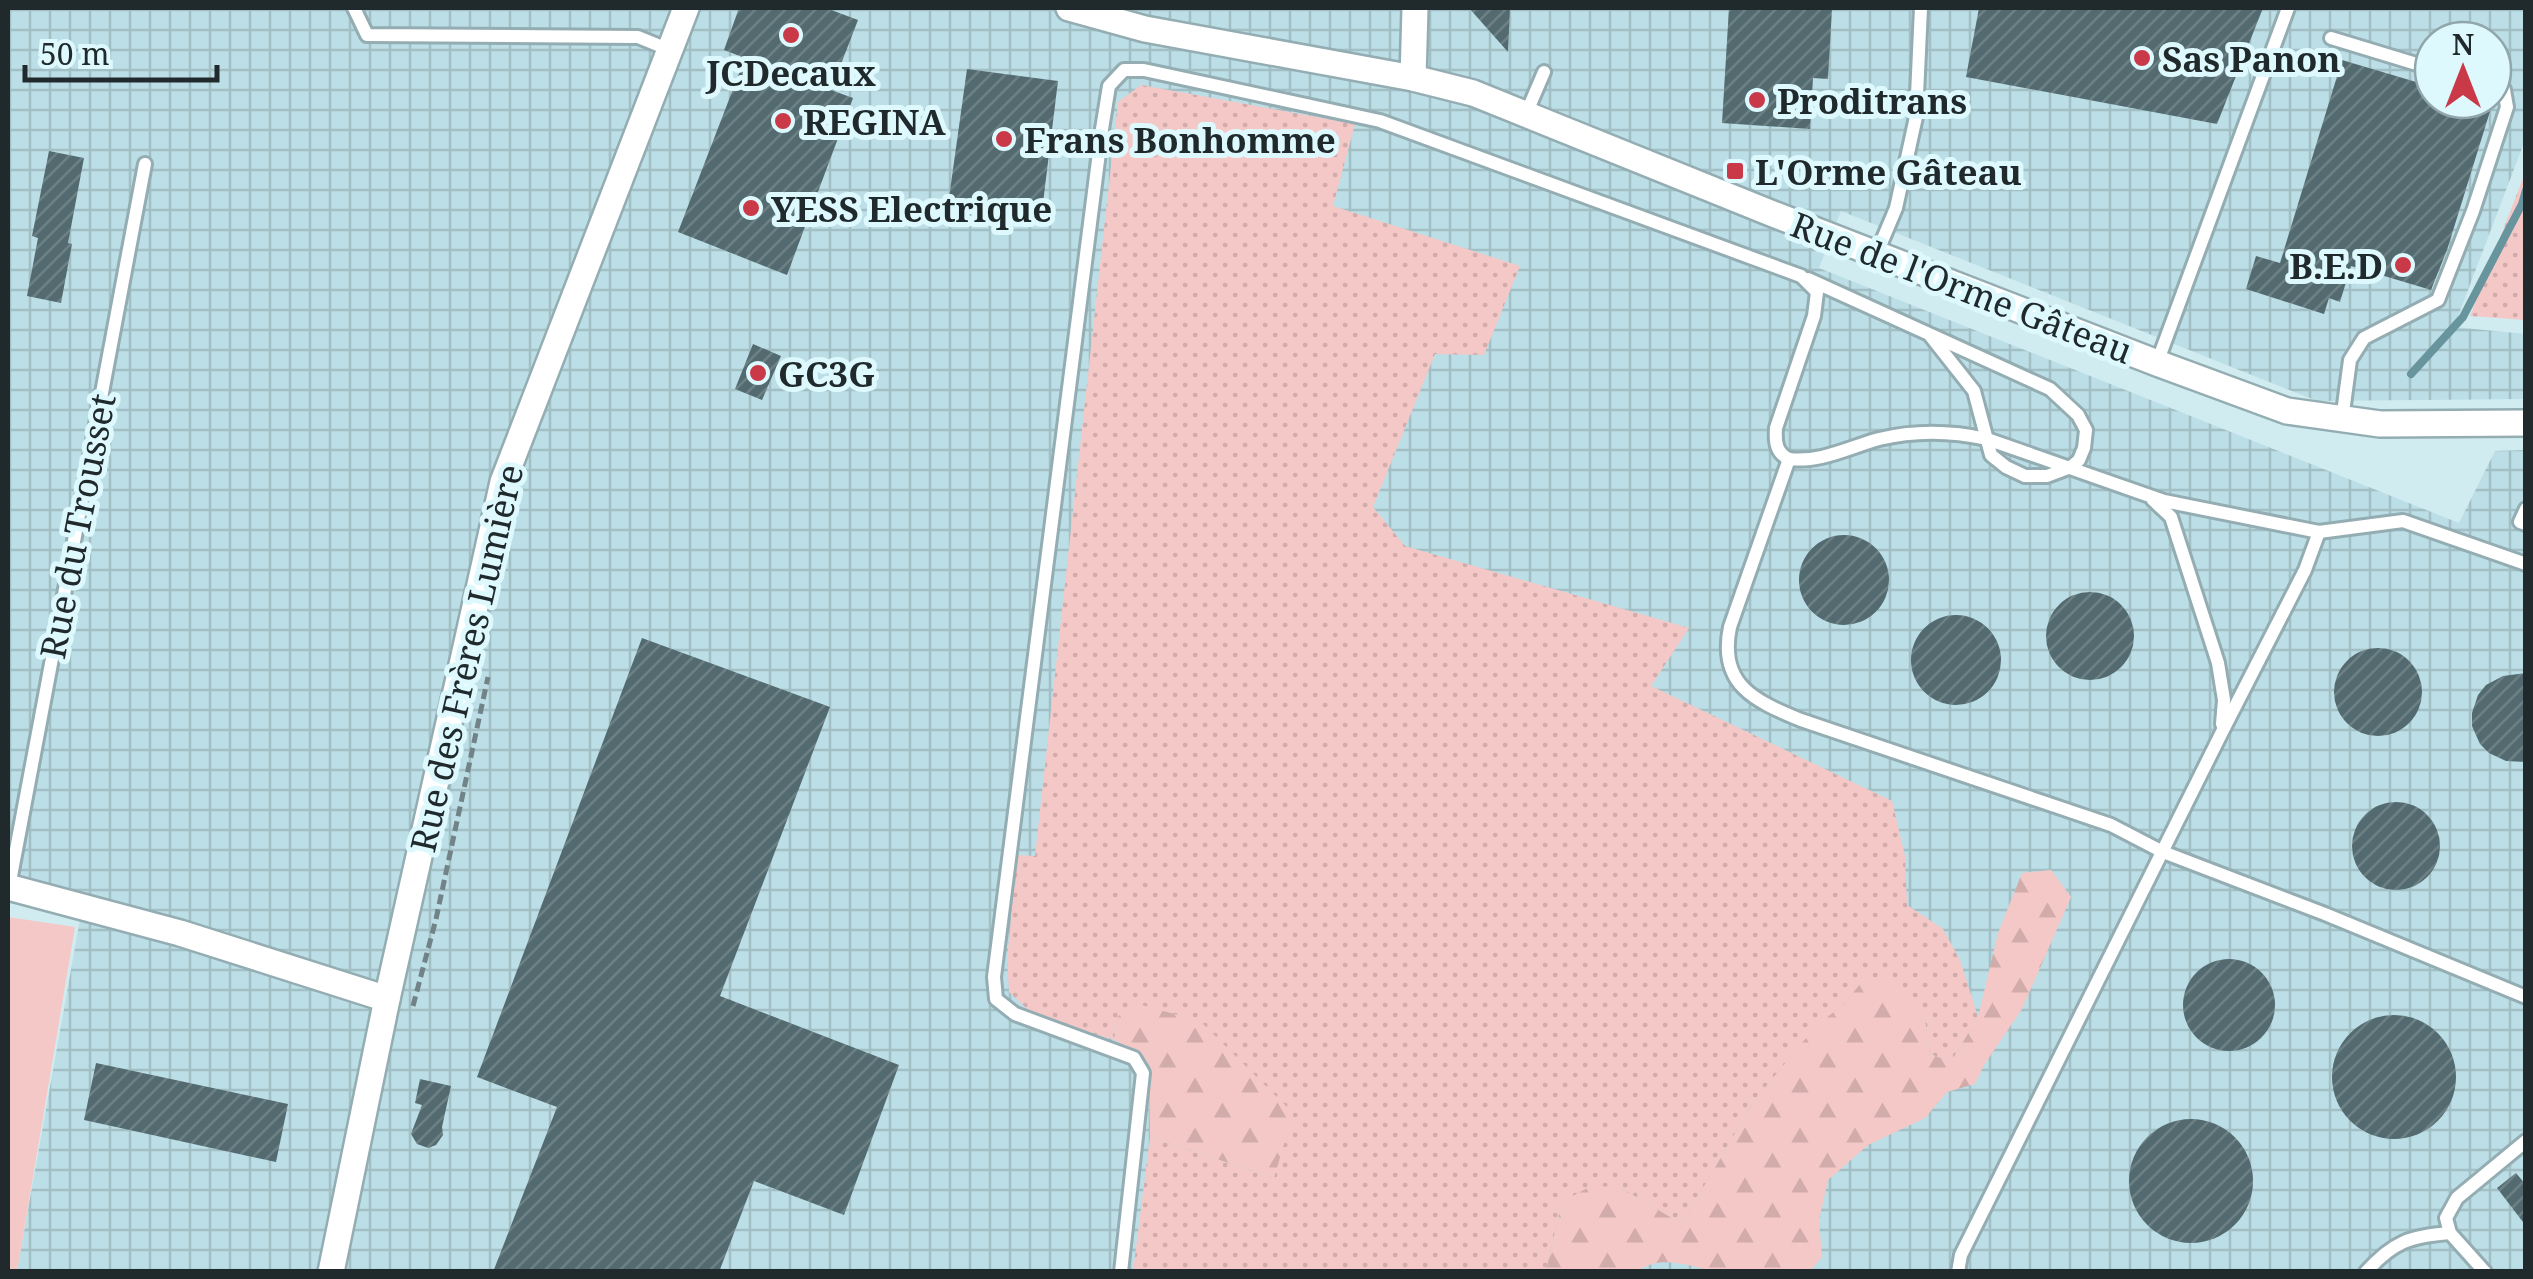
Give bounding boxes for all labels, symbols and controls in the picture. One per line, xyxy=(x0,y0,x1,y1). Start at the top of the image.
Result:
scale bar xyxy=(25,20,218,82)
north arrow xyxy=(2413,20,2513,120)
marker: JCDecaux xyxy=(780,24,802,46)
text: N xyxy=(2452,25,2474,63)
text: 50 m xyxy=(40,33,110,74)
place label: Sas Panon xyxy=(2162,35,2341,82)
marker: Sas Panon xyxy=(2131,47,2153,69)
place label: JCDecaux xyxy=(705,49,876,96)
place label: Proditrans xyxy=(1777,77,1967,124)
marker: Proditrans xyxy=(1746,89,1768,111)
place label: REGINA xyxy=(803,98,946,145)
marker: REGINA xyxy=(772,110,794,132)
place label: Frans Bonhomme xyxy=(1024,116,1336,163)
marker: Frans Bonhomme xyxy=(993,128,1015,150)
place label: L'Orme Gâteau xyxy=(1755,148,2022,195)
marker: L'Orme Gâteau xyxy=(1724,160,1746,182)
place label: YESS Electrique xyxy=(771,185,1052,232)
marker: YESS Electrique xyxy=(740,197,762,219)
street label: Rue de l'Orme Gâteau xyxy=(1785,200,2139,374)
place label: B.E.D xyxy=(2289,242,2383,289)
marker: B.E.D xyxy=(2392,254,2414,276)
place label: GC3G xyxy=(778,350,875,397)
marker: GC3G xyxy=(747,362,769,384)
street label: Rue du Trousset xyxy=(28,390,126,662)
street label: Rue des Frères Lumière xyxy=(399,460,533,856)

